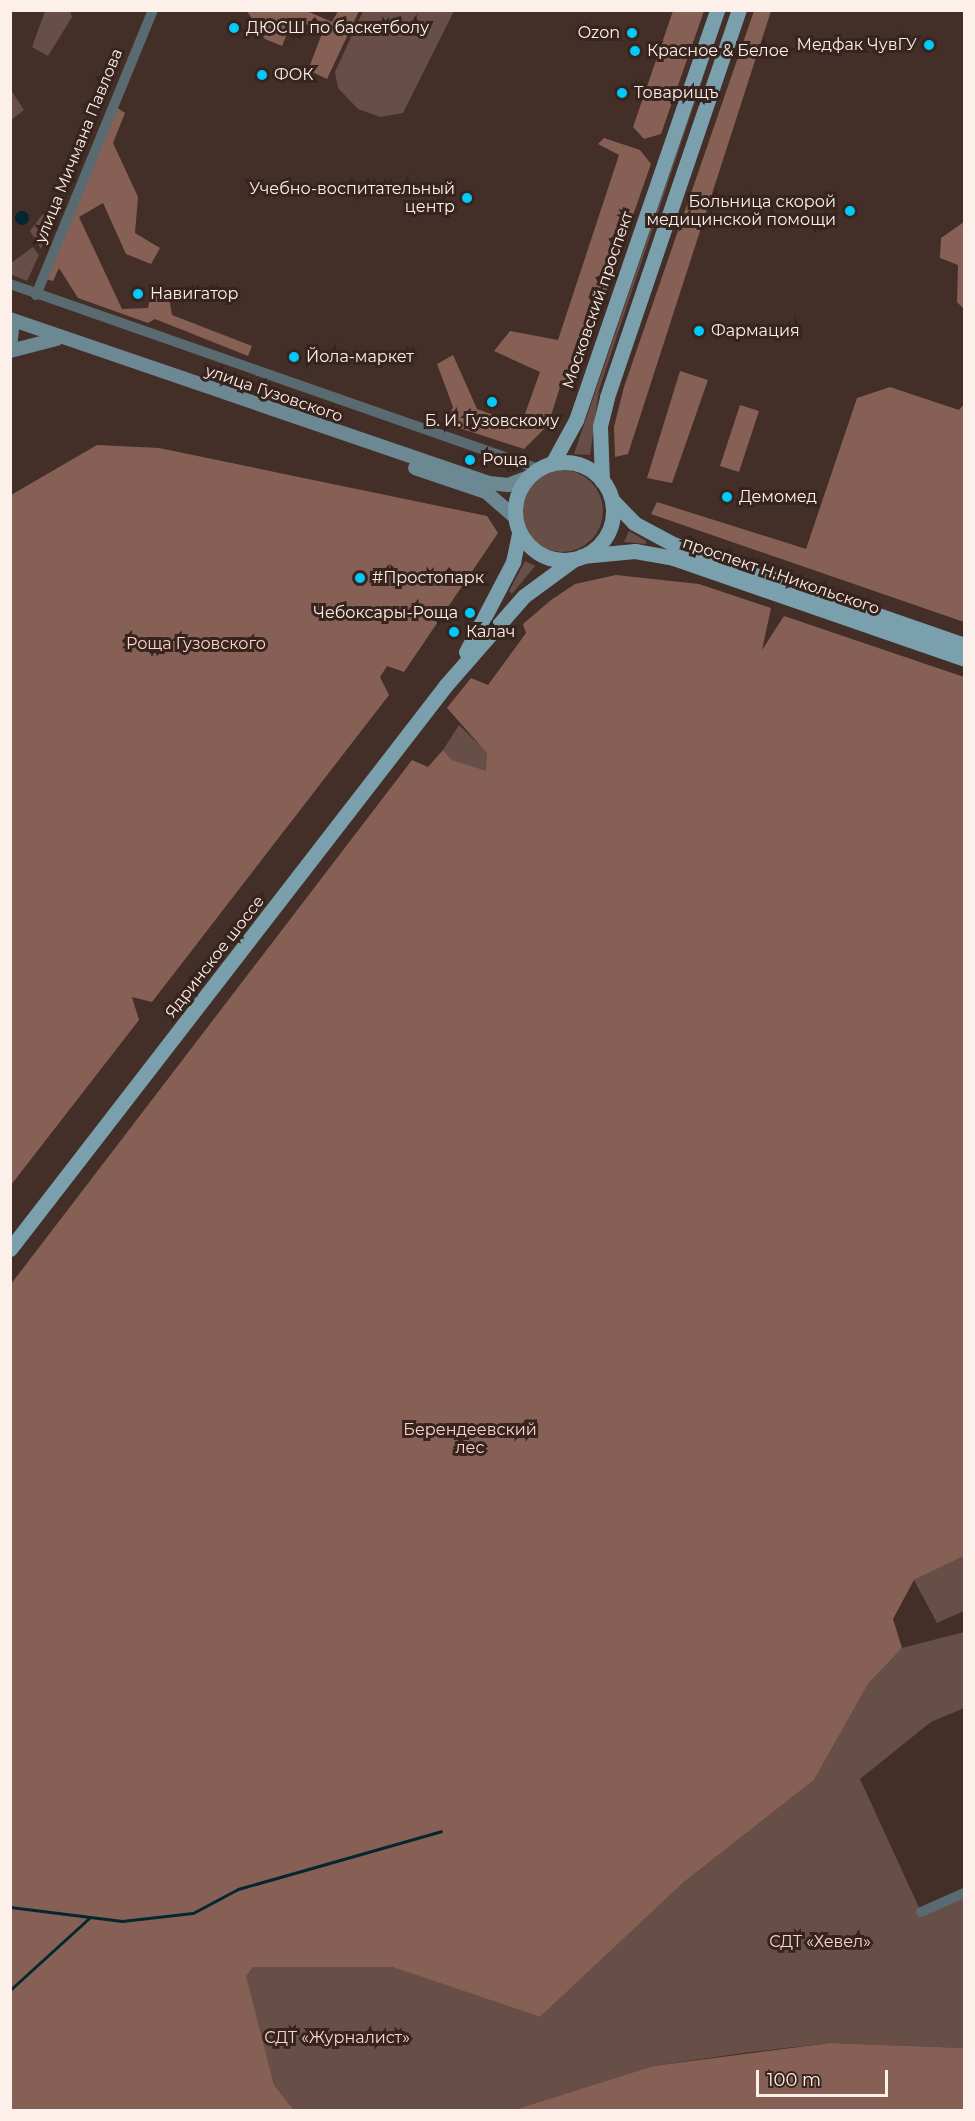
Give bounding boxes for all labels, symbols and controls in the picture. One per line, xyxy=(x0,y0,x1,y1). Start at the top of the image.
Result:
place label: ДЮСШ по баскетболу xyxy=(246,18,429,38)
marker: ДЮСШ по баскетболу xyxy=(227,21,241,35)
place label: Ozon xyxy=(578,23,620,43)
marker: Ozon xyxy=(625,26,639,40)
place label: Медфак ЧувГУ xyxy=(796,35,917,55)
marker: Медфак ЧувГУ xyxy=(922,38,936,52)
place label: Красное & Белое xyxy=(647,41,789,61)
marker: Красное & Белое xyxy=(628,44,642,58)
street label: улица Мичмана Павлова xyxy=(31,46,127,246)
place label: ФОК xyxy=(274,65,314,85)
marker: ФОК xyxy=(255,68,269,82)
place label: Товарищъ xyxy=(634,83,719,103)
marker: Товарищъ xyxy=(615,86,629,100)
place label: Учебно-воспитательный центр xyxy=(249,179,455,217)
marker: Учебно-воспитательный центр xyxy=(460,191,474,205)
place label: Больница скорой медицинской помощи xyxy=(646,192,836,230)
marker: Больница скорой медицинской помощи xyxy=(841,202,859,220)
street label: Московский проспект xyxy=(559,209,637,391)
place label: Навигатор xyxy=(150,284,238,304)
marker: Навигатор xyxy=(131,287,145,301)
place label: Фармация xyxy=(711,321,800,341)
marker: Фармация xyxy=(692,324,706,338)
place label: Йола-маркет xyxy=(306,347,414,367)
marker: Йола-маркет xyxy=(287,350,301,364)
street label: улица Гузовского xyxy=(203,361,345,427)
marker: Б. И. Гузовскому xyxy=(485,395,499,409)
place label: Б. И. Гузовскому xyxy=(425,411,559,431)
place label: Роща xyxy=(482,450,527,470)
marker: Роща xyxy=(463,453,477,467)
place label: Демомед xyxy=(739,487,817,507)
marker: Демомед xyxy=(720,490,734,504)
street label: проспект Н.Никольского xyxy=(680,533,882,619)
place label: #Простопарк xyxy=(372,568,484,588)
marker: #Простопарк xyxy=(353,571,367,585)
place label: Чебоксары-Роща xyxy=(313,603,458,623)
marker: Чебоксары-Роща xyxy=(463,606,477,620)
place label: Калач xyxy=(466,622,515,642)
marker: Калач xyxy=(447,625,461,639)
park label: Роща Гузовского xyxy=(126,634,266,654)
street label: Ядринское шоссе xyxy=(161,892,269,1022)
park label: Берендеевский лес xyxy=(403,1420,537,1458)
park label: СДТ «Хевел» xyxy=(769,1932,871,1952)
park label: СДТ «Журналист» xyxy=(264,2028,410,2048)
scale bar xyxy=(759,2058,891,2096)
text: 100 m xyxy=(767,2069,821,2091)

